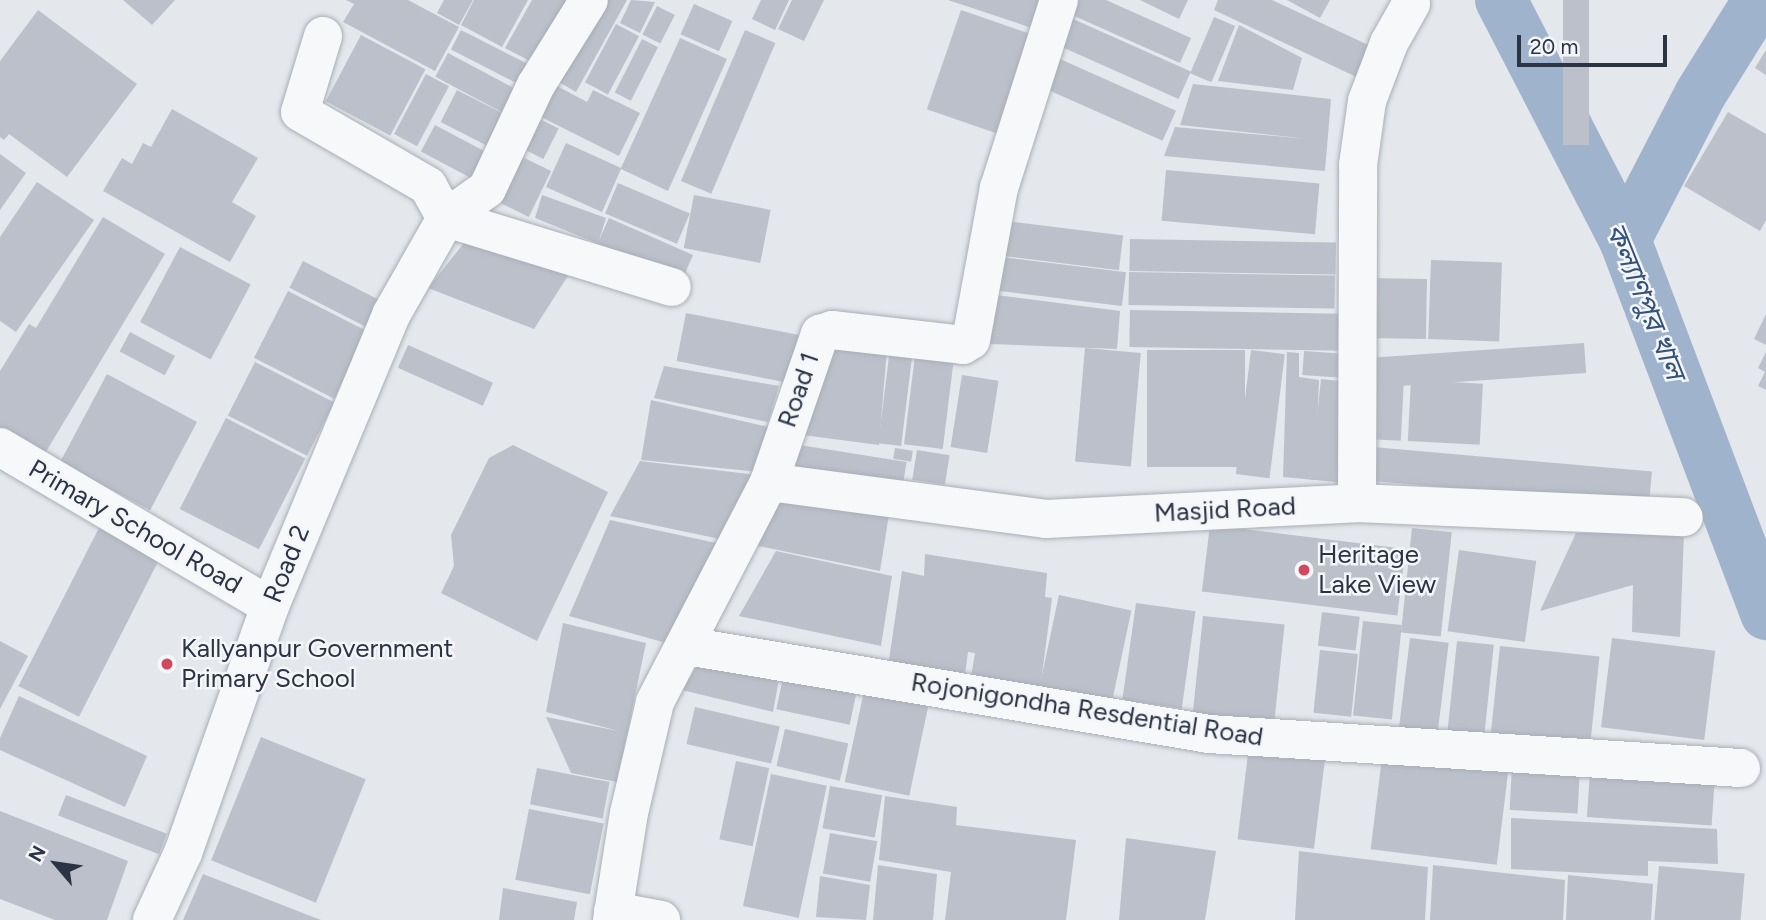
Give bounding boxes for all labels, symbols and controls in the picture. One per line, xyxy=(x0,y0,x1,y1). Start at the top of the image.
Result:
scale bar xyxy=(1521,21,1672,65)
text: 20 m xyxy=(1530,34,1578,59)
water label: কল্যাণপুর খাল xyxy=(1599,218,1693,384)
street label: Road 1 xyxy=(772,349,826,431)
street label: Primary School Road xyxy=(23,453,247,601)
street label: Masjid Road xyxy=(1153,491,1297,529)
street label: Road 2 xyxy=(257,521,317,607)
place label: Heritage Lake View xyxy=(1318,539,1436,600)
marker: Heritage Lake View xyxy=(1296,562,1312,578)
place label: Kallyanpur Government Primary School xyxy=(181,633,453,694)
marker: Kallyanpur Government Primary School xyxy=(159,656,175,672)
street label: Rojonigondha Resdential Road xyxy=(909,667,1265,753)
north arrow xyxy=(21,829,91,899)
text: N xyxy=(24,842,51,866)

